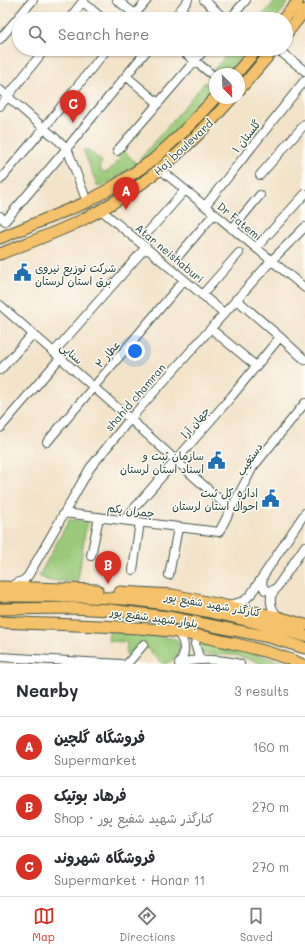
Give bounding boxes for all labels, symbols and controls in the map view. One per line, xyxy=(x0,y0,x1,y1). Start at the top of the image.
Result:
search box xyxy=(12,12,293,56)
icon: search xyxy=(26,23,48,45)
text: Search here xyxy=(58,24,149,44)
north arrow xyxy=(209,68,245,104)
pin: C xyxy=(60,90,86,123)
street label: Haj boulevard xyxy=(150,116,216,178)
street label: گلستان ۱ xyxy=(228,116,264,156)
pin: A xyxy=(113,177,139,210)
street label: Dr Fatemi xyxy=(215,198,265,244)
street label: Atar neishaburi xyxy=(133,220,207,286)
place label: شرکت توزیع نیروی برق استان لرستان xyxy=(35,260,116,289)
public building icon: شرکت توزیع نیروی برق استان لرستان xyxy=(12,263,32,283)
street label: عطار ۲ xyxy=(91,337,123,371)
street label: سنایی xyxy=(57,339,87,368)
your location xyxy=(125,341,145,361)
street label: shahid chamran xyxy=(101,360,169,434)
street label: جهان آرا xyxy=(177,403,213,441)
street label: دستغیب xyxy=(233,440,266,479)
place label: سازمان ثبت و اسناد استان لرستان xyxy=(120,448,204,476)
public building icon: سازمان ثبت و اسناد استان لرستان xyxy=(207,451,227,471)
place label: اداره کل ثبت احوال استان لرستان xyxy=(172,485,258,514)
public building icon: اداره کل ثبت احوال استان لرستان xyxy=(261,488,281,508)
street label: چمران یکم xyxy=(106,500,156,522)
pin: B xyxy=(95,551,121,584)
street label: کنارگذر شهید شفیع پور xyxy=(162,588,263,622)
street label: بلوار شهید شفیع پور xyxy=(108,603,199,633)
text: Nearby xyxy=(16,679,78,701)
text: 3 results xyxy=(234,682,289,699)
text: فروشگاه گلچین xyxy=(54,727,145,747)
text: A xyxy=(24,738,34,755)
text: 160 m xyxy=(253,738,289,755)
text: Supermarket xyxy=(54,751,137,768)
text: فرهاد بوتیک xyxy=(54,785,127,805)
text: B xyxy=(25,798,33,815)
text: 270 m xyxy=(252,798,289,815)
text: Shop · کنارگذر شهید شفیع پور xyxy=(54,809,214,826)
text: فروشگاه شهروند xyxy=(54,847,155,867)
text: C xyxy=(24,858,34,875)
text: 270 m xyxy=(252,858,289,875)
text: Supermarket · Honar 11 xyxy=(54,871,205,888)
tab: Map xyxy=(32,905,55,944)
tab: Directions xyxy=(119,905,175,944)
tab: Saved xyxy=(240,905,273,944)

